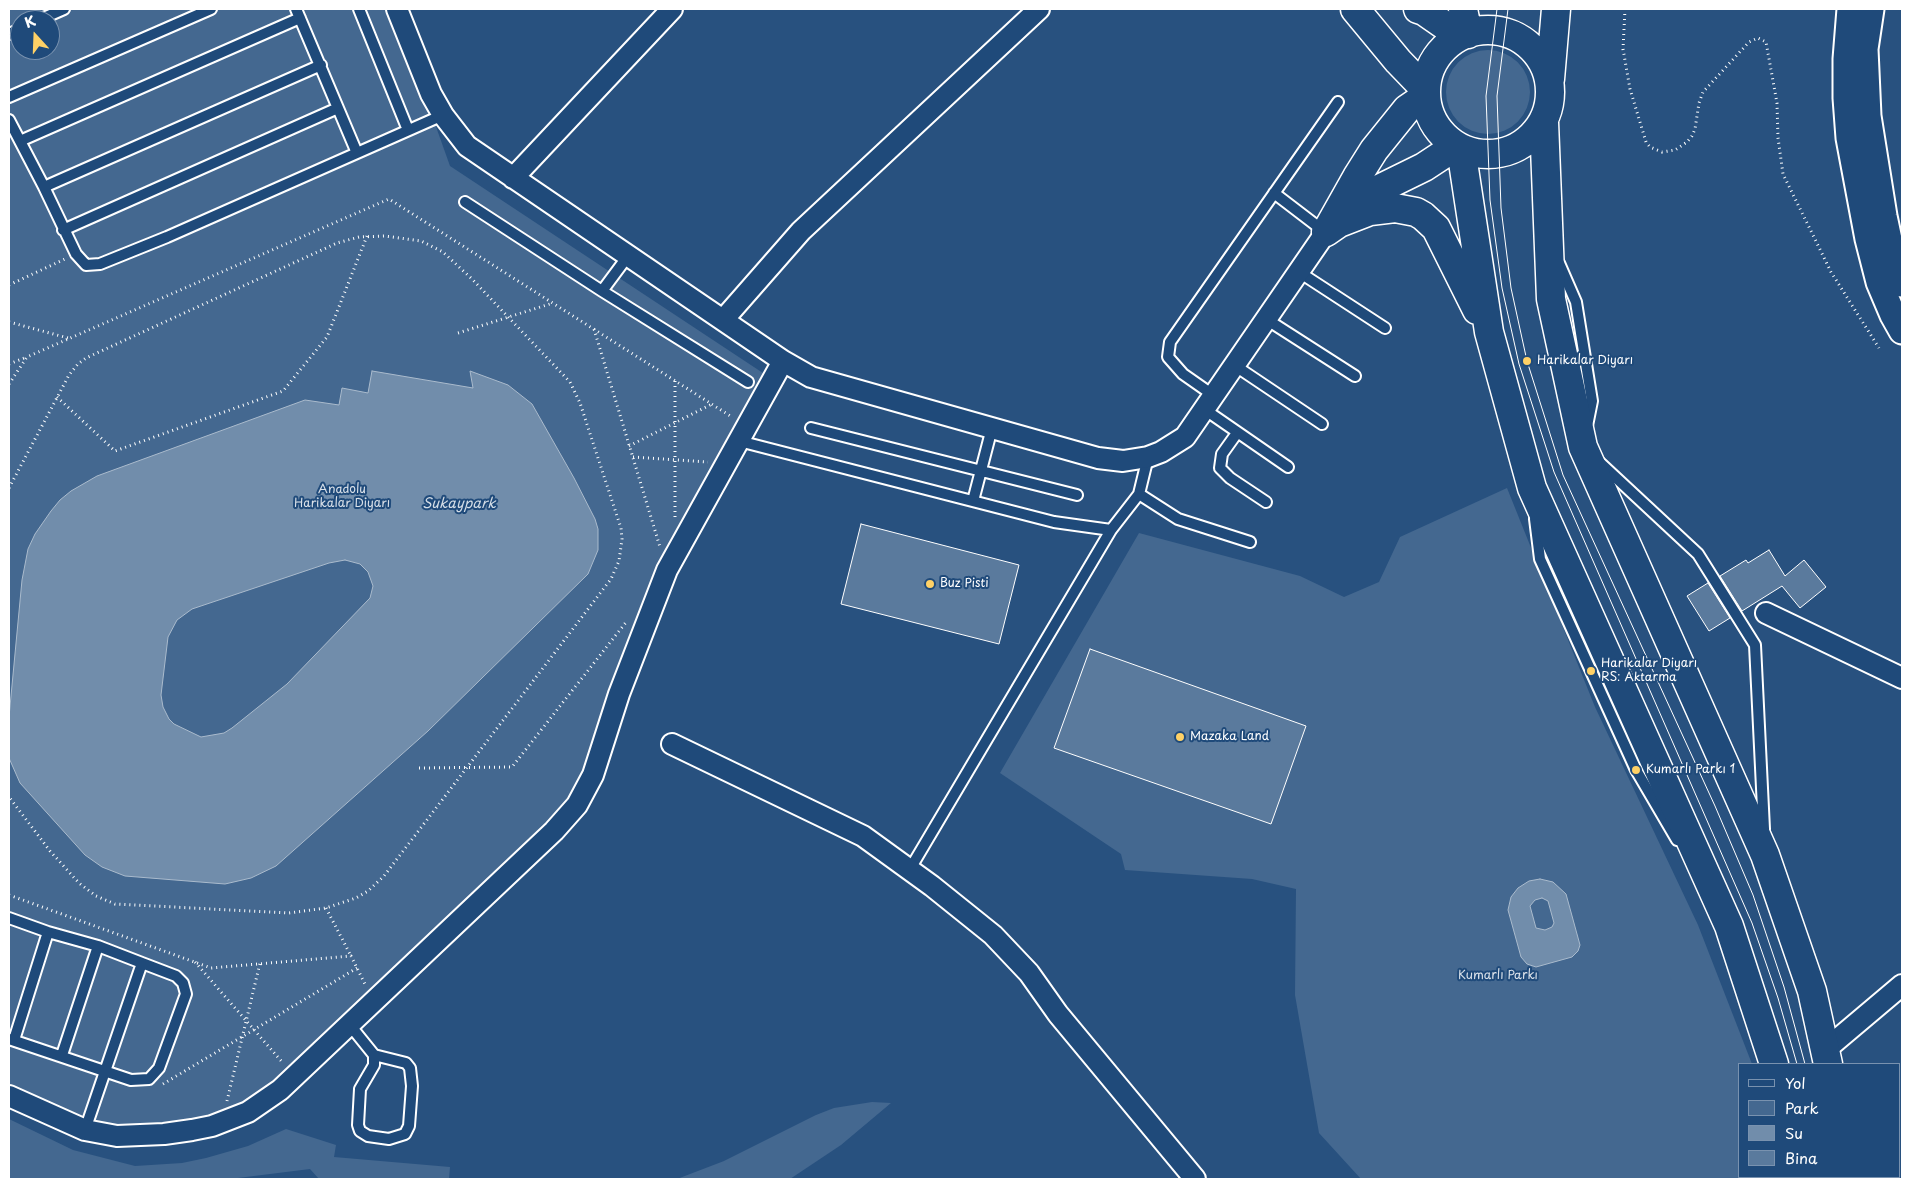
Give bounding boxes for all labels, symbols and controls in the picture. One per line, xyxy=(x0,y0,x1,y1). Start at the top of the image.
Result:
north arrow xyxy=(10,10,60,60)
text: K xyxy=(22,10,38,33)
place label: Harikalar Diyarı xyxy=(1537,354,1633,368)
marker: Harikalar Diyarı xyxy=(1521,355,1533,367)
park label: Anadolu Harikalar Diyarı xyxy=(294,483,390,511)
water label: Sukaypark xyxy=(422,496,496,512)
place label: Buz Pisti xyxy=(940,577,989,591)
marker: Buz Pisti xyxy=(924,578,936,590)
place label: Harikalar Diyarı RS: Aktarma xyxy=(1601,657,1697,685)
marker: Harikalar Diyarı RS: Aktarma xyxy=(1585,665,1597,677)
place label: Mazaka Land xyxy=(1190,730,1269,744)
marker: Mazaka Land xyxy=(1174,731,1186,743)
place label: Kumarlı Parkı 1 xyxy=(1646,763,1735,777)
marker: Kumarlı Parkı 1 xyxy=(1630,764,1642,776)
park label: Kumarlı Parkı xyxy=(1458,969,1538,983)
legend xyxy=(1738,1063,1901,1178)
text: Yol xyxy=(1785,1071,1806,1094)
text: Park xyxy=(1785,1096,1819,1119)
text: Su xyxy=(1785,1121,1803,1144)
text: Bina xyxy=(1785,1146,1817,1169)

